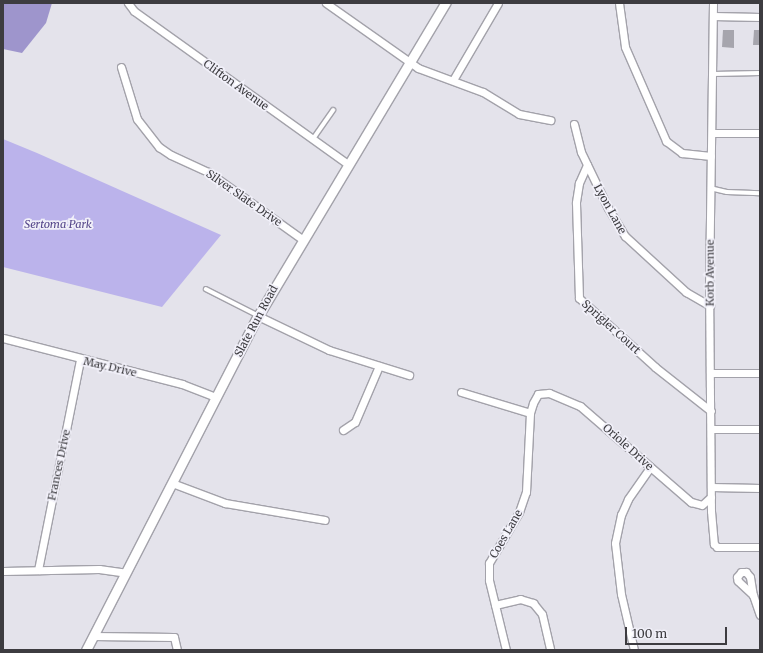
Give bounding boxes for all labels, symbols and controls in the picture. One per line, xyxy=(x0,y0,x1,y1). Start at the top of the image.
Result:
street label: Clifton Avenue xyxy=(201,57,271,113)
street label: Silver Slate Drive xyxy=(204,167,284,229)
street label: Lyon Lane xyxy=(591,182,629,236)
park label: Sertoma Park xyxy=(24,217,92,231)
street label: Korb Avenue xyxy=(703,240,717,306)
street label: Slate Run Road xyxy=(232,283,280,359)
street label: Sprigler Court xyxy=(579,297,643,357)
street label: May Drive xyxy=(82,354,138,380)
street label: Oriole Drive xyxy=(600,421,656,473)
street label: Frances Drive xyxy=(45,428,73,502)
street label: Coes Lane xyxy=(487,507,525,561)
scale bar xyxy=(627,619,729,645)
text: 100 m xyxy=(632,626,667,641)

